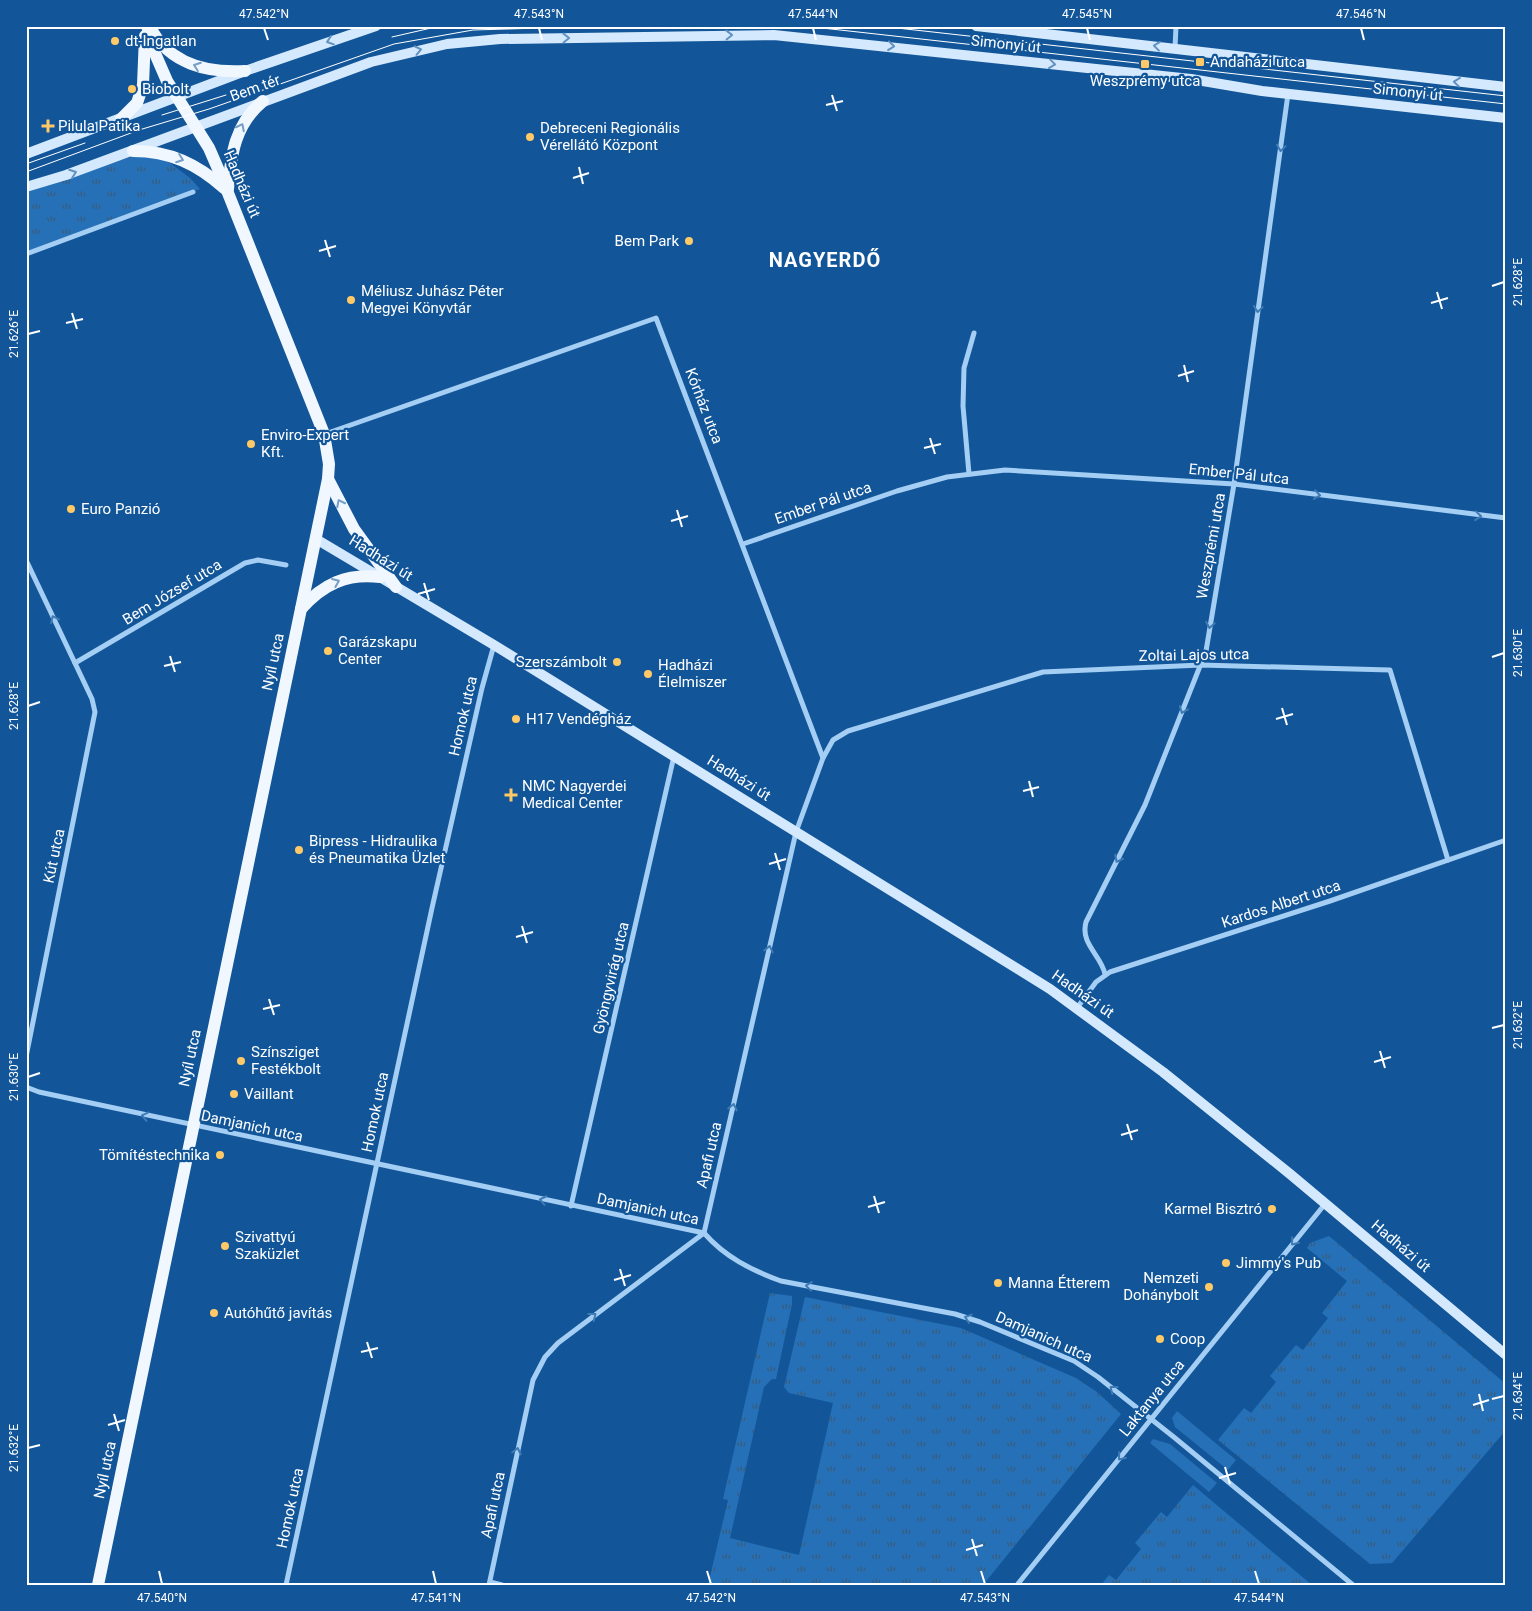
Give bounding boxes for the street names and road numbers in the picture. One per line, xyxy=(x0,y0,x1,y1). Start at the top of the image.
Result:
street label: Simonyi út xyxy=(970,31,1042,57)
street label: Bem tér xyxy=(227,71,283,105)
street label: Simonyi út xyxy=(1372,79,1444,105)
street label: Hadházi út xyxy=(220,147,264,221)
street label: Kórház utca xyxy=(681,366,727,446)
street label: Ember Pál utca xyxy=(1188,460,1290,488)
street label: Ember Pál utca xyxy=(772,478,874,528)
street label: Weszprémi utca xyxy=(1193,492,1229,600)
street label: Hadházi út xyxy=(346,531,416,585)
street label: Bem József utca xyxy=(119,555,225,629)
street label: Nyíl utca xyxy=(258,632,288,692)
street label: Zoltai Lajos utca xyxy=(1139,645,1249,665)
street label: Homok utca xyxy=(445,674,481,758)
street label: Hadházi út xyxy=(704,751,774,805)
street label: Kút utca xyxy=(39,827,69,885)
street label: Kardos Albert utca xyxy=(1219,876,1343,932)
street label: Gyöngyvirág utca xyxy=(589,920,633,1036)
street label: Hadházi út xyxy=(1048,966,1118,1022)
street label: Nyíl utca xyxy=(175,1028,205,1088)
street label: Homok utca xyxy=(358,1070,392,1154)
street label: Damjanich utca xyxy=(199,1106,305,1146)
street label: Apafi utca xyxy=(693,1120,725,1190)
street label: Damjanich utca xyxy=(595,1189,701,1229)
street label: Hadházi út xyxy=(1368,1216,1434,1276)
street label: Damjanich utca xyxy=(993,1308,1095,1366)
street label: Laktanya utca xyxy=(1116,1356,1188,1440)
street label: Nyíl utca xyxy=(90,1440,120,1500)
street label: Homok utca xyxy=(273,1466,307,1550)
street label: Apafi utca xyxy=(477,1470,509,1540)

